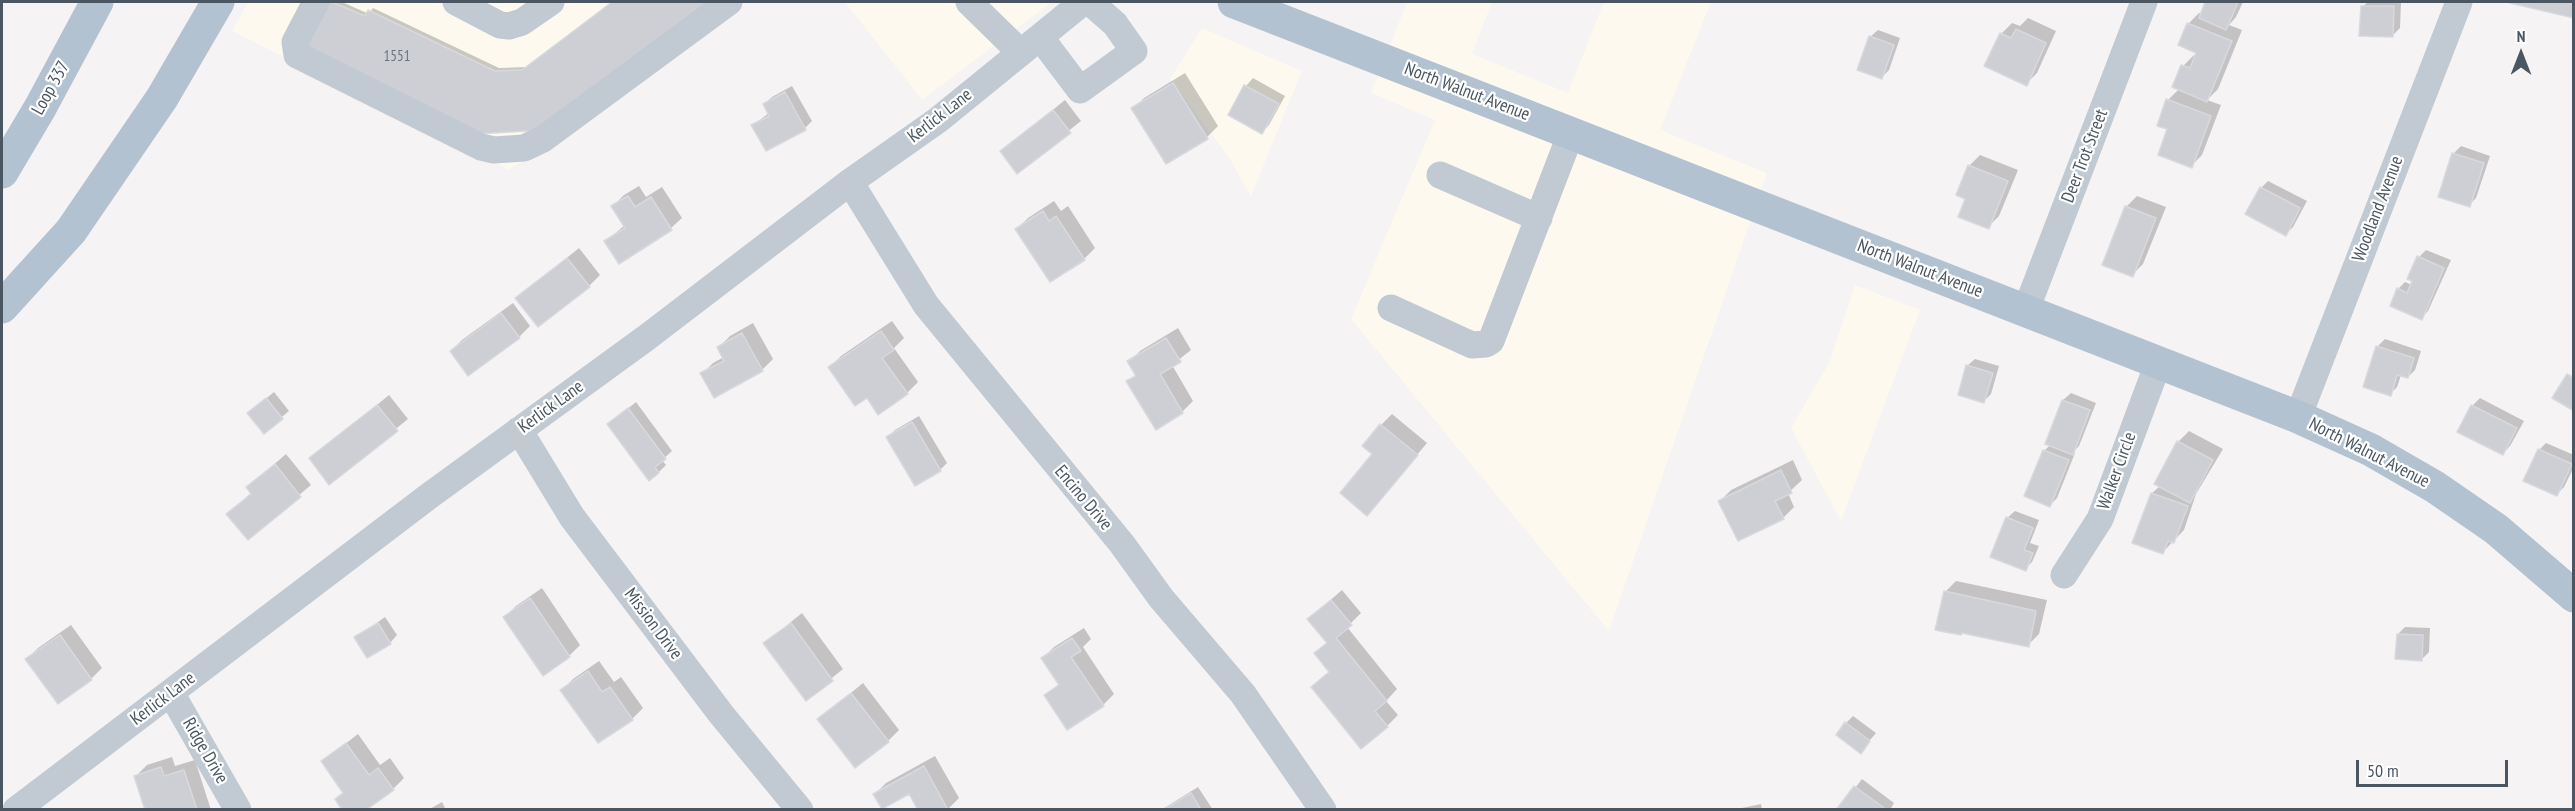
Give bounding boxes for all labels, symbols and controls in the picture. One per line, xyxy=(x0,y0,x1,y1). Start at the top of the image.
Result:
north arrow xyxy=(2491,24,2551,84)
text: N xyxy=(2517,26,2525,46)
house number: 1551 xyxy=(384,48,410,66)
street label: Loop 337 xyxy=(27,57,75,119)
street label: North Walnut Avenue xyxy=(1401,58,1533,126)
street label: Kerlick Lane xyxy=(904,84,976,148)
street label: Deer Trot Street xyxy=(2057,106,2113,206)
street label: Woodland Avenue xyxy=(2348,153,2408,265)
street label: North Walnut Avenue xyxy=(1854,235,1986,303)
street label: Kerlick Lane xyxy=(514,376,588,438)
street label: North Walnut Avenue xyxy=(2305,413,2433,493)
street label: Walker Circle xyxy=(2093,429,2141,513)
street label: Encino Drive xyxy=(1050,461,1116,535)
street label: Mission Drive xyxy=(619,584,687,664)
street label: Kerlick Lane xyxy=(126,668,200,730)
street label: Ridge Drive xyxy=(178,714,232,788)
scale bar xyxy=(2359,748,2510,786)
text: 50 m xyxy=(2367,759,2399,782)

